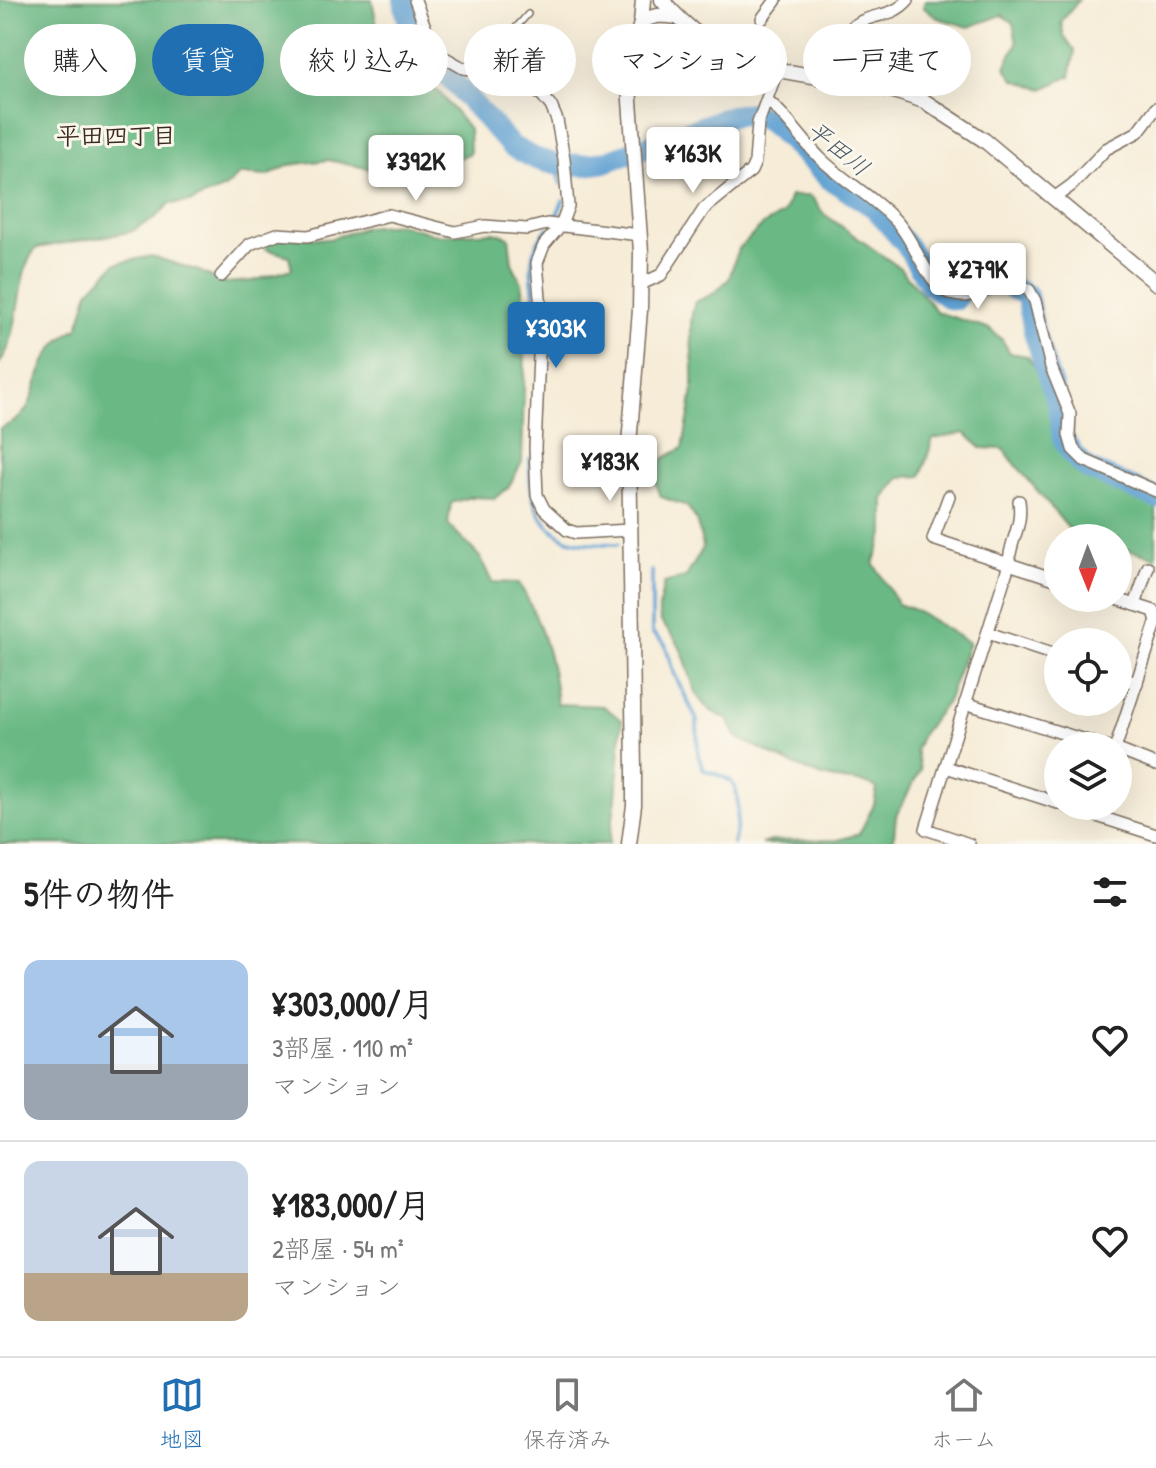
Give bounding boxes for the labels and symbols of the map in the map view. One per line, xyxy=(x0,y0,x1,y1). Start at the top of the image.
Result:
water label: 平田川 xyxy=(801,113,877,183)
district label: 平田四丁目 xyxy=(56,119,176,151)
pin: ¥163K xyxy=(637,127,749,195)
pin: ¥392K xyxy=(360,135,472,203)
pin: ¥279K xyxy=(922,243,1034,311)
pin: ¥303K xyxy=(500,302,612,370)
pin: ¥183K xyxy=(554,435,666,503)
north arrow xyxy=(1044,524,1132,612)

